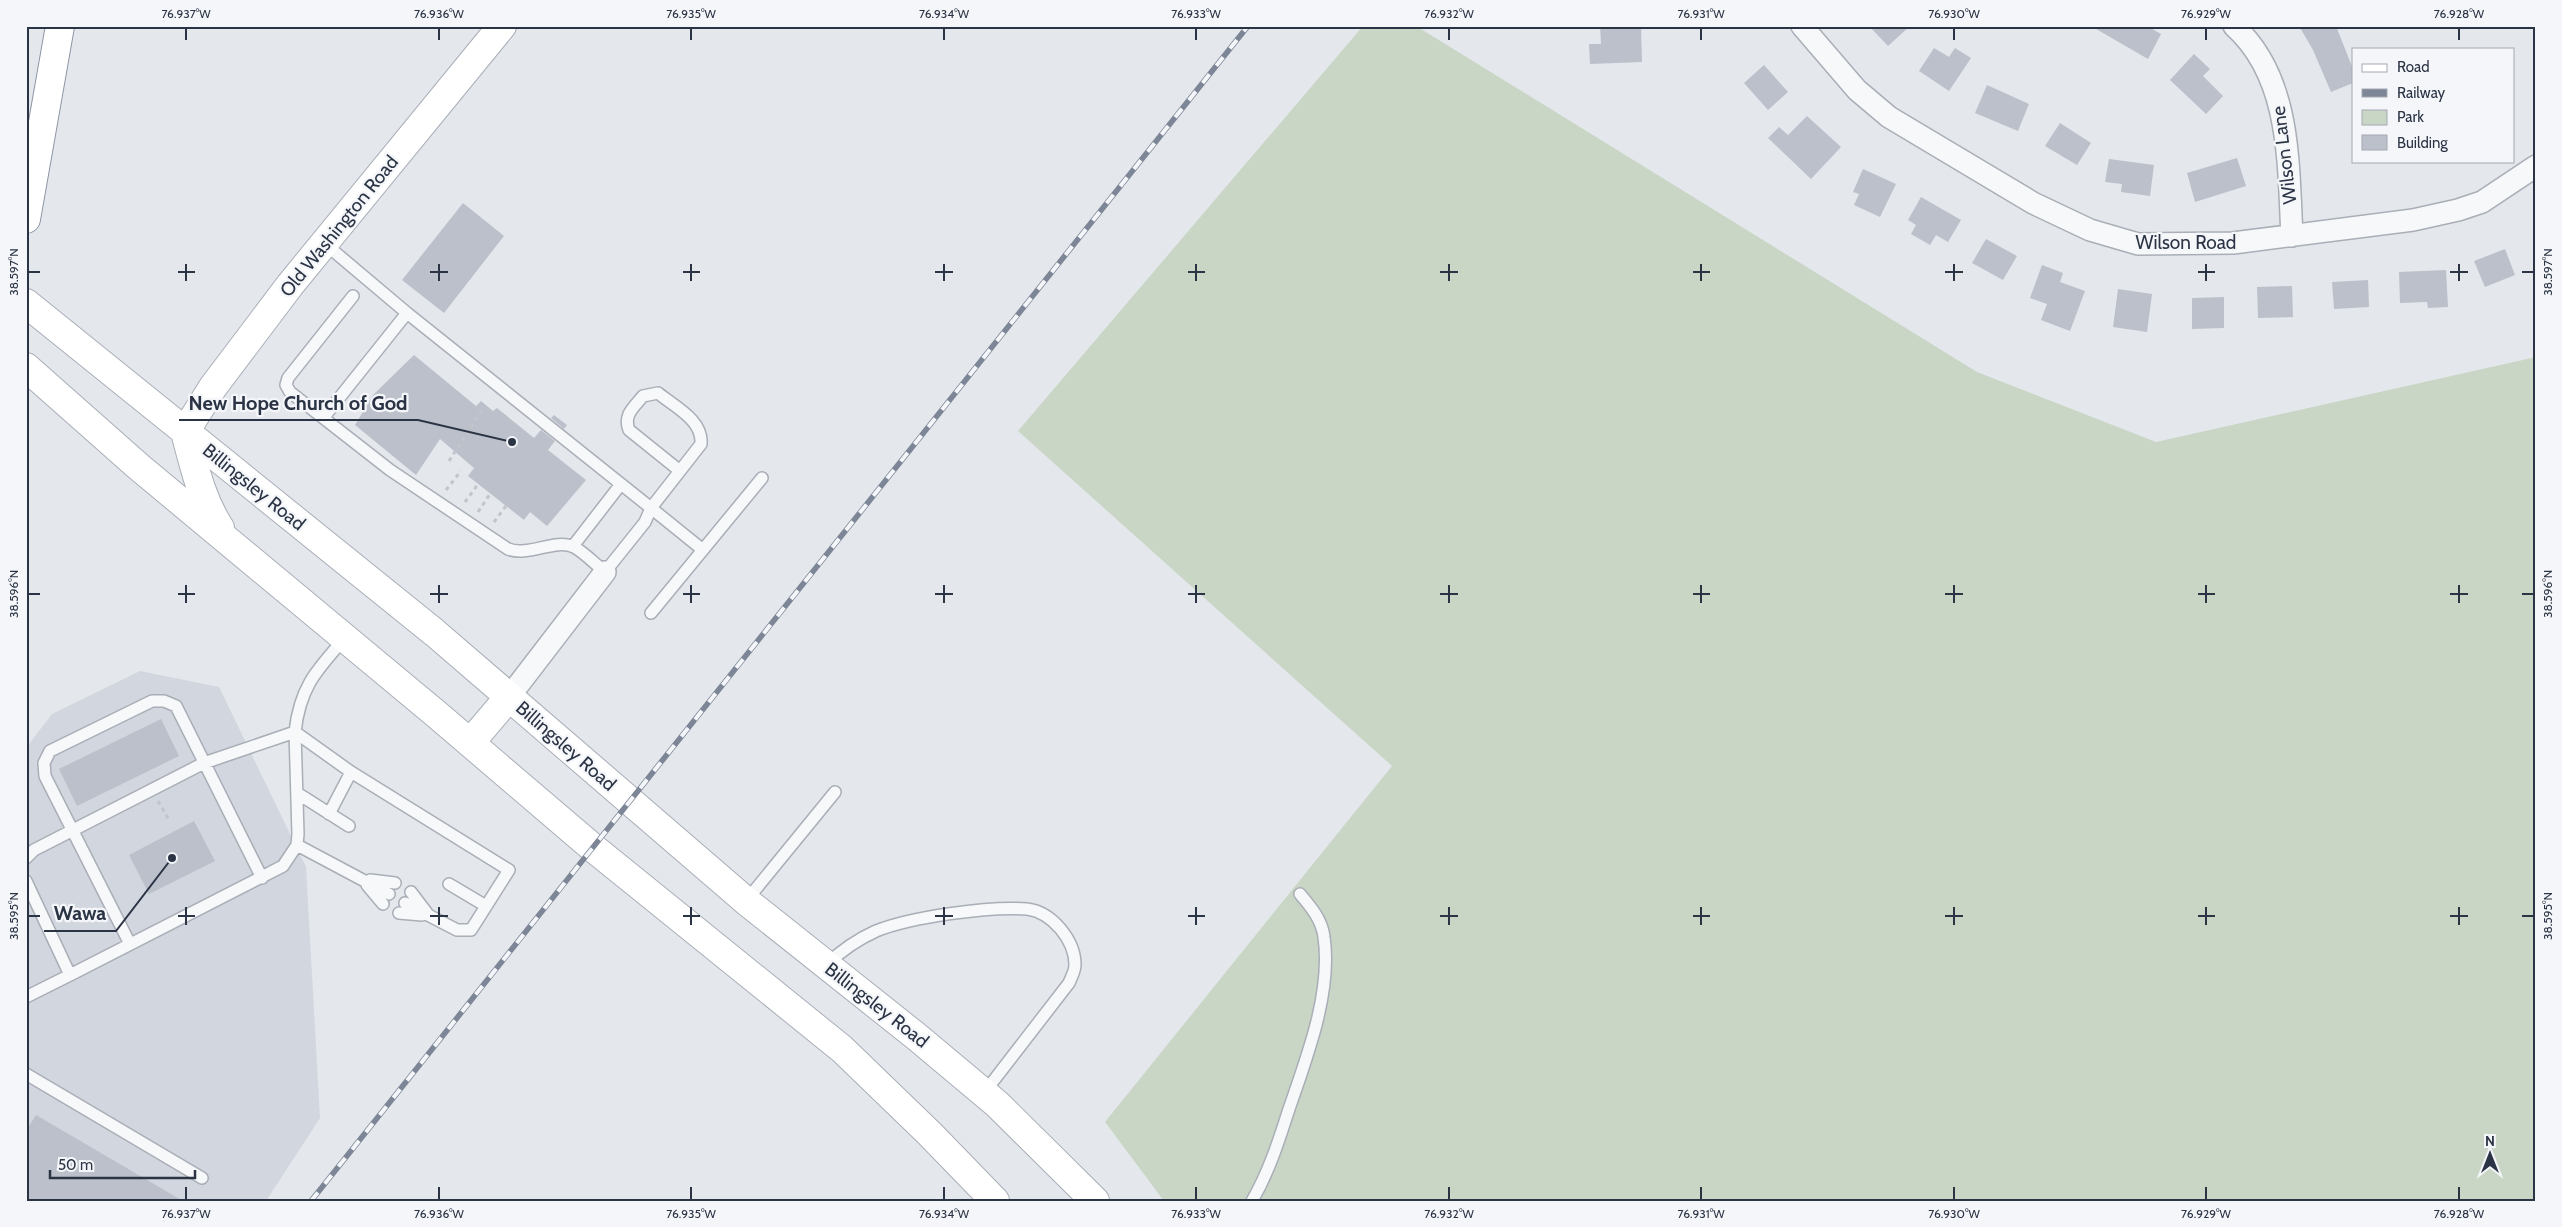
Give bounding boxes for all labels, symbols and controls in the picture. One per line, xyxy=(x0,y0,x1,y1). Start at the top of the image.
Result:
text: 76.937°W xyxy=(161,6,211,21)
text: 76.936°W xyxy=(414,6,465,21)
text: 76.935°W xyxy=(666,6,716,21)
text: 76.934°W xyxy=(919,6,970,21)
text: 76.933°W xyxy=(1171,6,1221,21)
text: 76.932°W xyxy=(1424,6,1474,21)
text: 76.931°W xyxy=(1677,6,1725,21)
text: 76.930°W xyxy=(1928,6,1980,21)
text: 76.929°W xyxy=(2181,6,2232,21)
text: 76.928°W xyxy=(2434,6,2485,21)
legend xyxy=(2352,48,2514,162)
text: Road xyxy=(2397,58,2430,76)
text: Railway xyxy=(2397,84,2446,102)
street label: Wilson Lane xyxy=(2267,104,2301,205)
text: Park xyxy=(2397,108,2424,126)
text: Building xyxy=(2397,134,2448,152)
street label: Old Washington Road xyxy=(275,151,403,301)
street label: Wilson Road xyxy=(2136,231,2236,254)
text: 38.597°N xyxy=(6,248,21,296)
text: 38.597°N xyxy=(2540,248,2555,296)
callout: New Hope Church of God xyxy=(179,385,418,420)
text: New Hope Church of God xyxy=(189,391,407,415)
street label: Billingsley Road xyxy=(198,439,310,535)
text: 38.596°N xyxy=(6,570,21,618)
text: 38.596°N xyxy=(2540,570,2555,618)
street label: Billingsley Road xyxy=(511,696,621,796)
text: 38.595°N xyxy=(6,892,21,940)
text: 38.595°N xyxy=(2540,892,2555,940)
callout: Wawa xyxy=(44,896,116,931)
text: Wawa xyxy=(54,901,106,925)
street label: Billingsley Road xyxy=(821,957,933,1053)
north arrow xyxy=(2464,1130,2514,1180)
text: N xyxy=(2485,1132,2495,1150)
scale bar xyxy=(50,1147,195,1179)
text: 50 m xyxy=(58,1156,93,1174)
text: 76.937°W xyxy=(161,1206,211,1221)
text: 76.936°W xyxy=(414,1206,465,1221)
text: 76.935°W xyxy=(666,1206,716,1221)
text: 76.934°W xyxy=(919,1206,970,1221)
text: 76.933°W xyxy=(1171,1206,1221,1221)
text: 76.932°W xyxy=(1424,1206,1474,1221)
text: 76.931°W xyxy=(1677,1206,1725,1221)
text: 76.930°W xyxy=(1928,1206,1980,1221)
text: 76.929°W xyxy=(2181,1206,2232,1221)
text: 76.928°W xyxy=(2434,1206,2485,1221)

